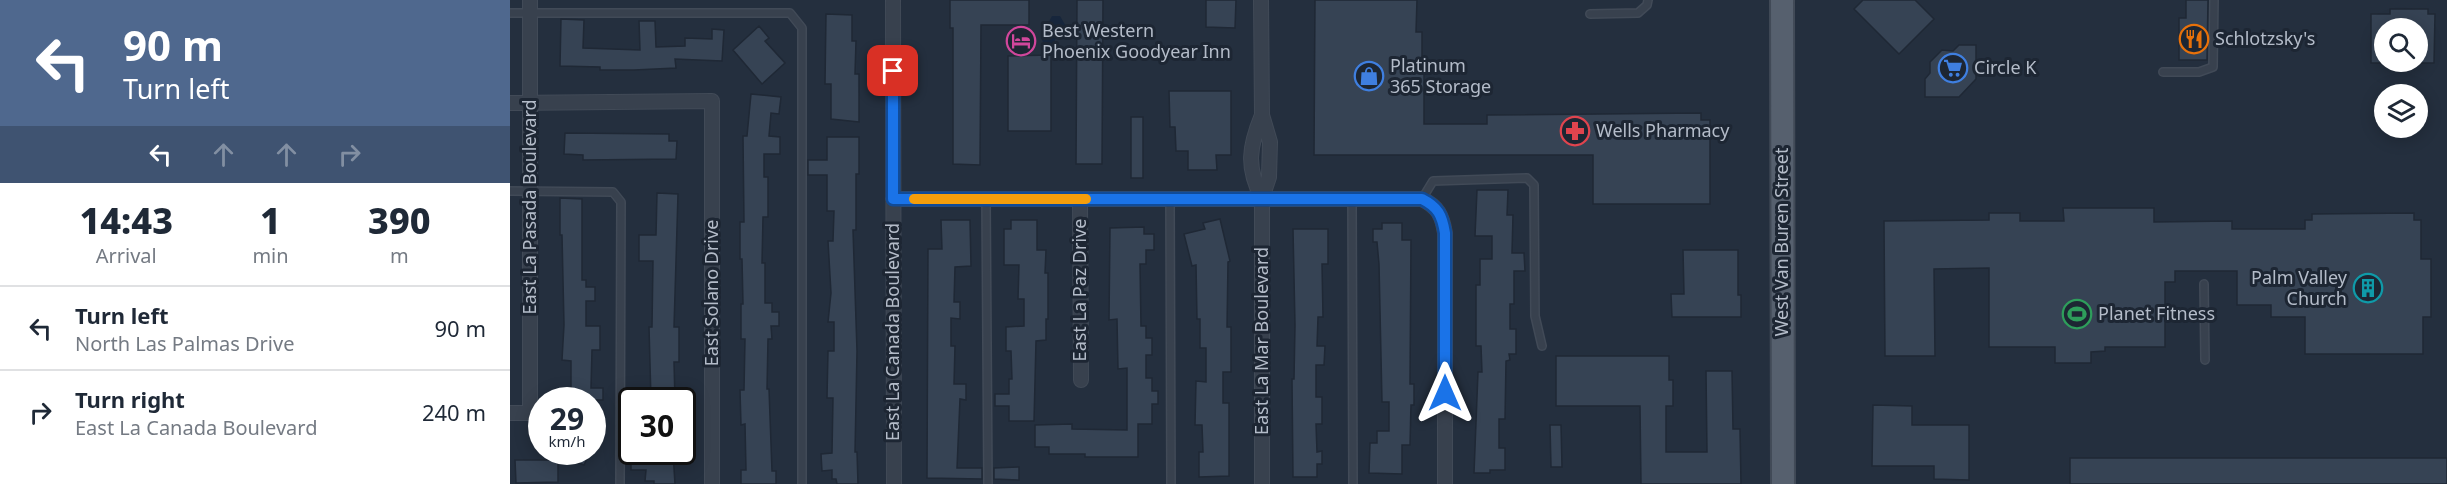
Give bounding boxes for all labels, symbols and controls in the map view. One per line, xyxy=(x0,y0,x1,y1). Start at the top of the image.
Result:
text: 90 m xyxy=(123,16,223,73)
place label: Best Western Phoenix Goodyear Inn xyxy=(1042,18,1231,63)
map controls xyxy=(2374,18,2428,138)
button: search xyxy=(2374,18,2428,72)
restaurant icon: Schlotzsky's xyxy=(2178,23,2210,55)
icon: left xyxy=(24,24,102,102)
hotel icon: Best Western Phoenix Goodyear Inn xyxy=(1005,25,1037,57)
place label: Schlotzsky's xyxy=(2215,26,2315,50)
pin xyxy=(867,45,918,96)
supermarket icon: Circle K xyxy=(1937,52,1969,84)
place label: Platinum 365 Storage xyxy=(1390,53,1491,98)
icon: arrive xyxy=(876,54,909,87)
place label: Circle K xyxy=(1974,55,2037,79)
shop icon: Platinum 365 Storage xyxy=(1353,60,1385,92)
text: Turn left xyxy=(123,70,229,107)
button: layers xyxy=(2374,84,2428,138)
street label: East La Pasada Boulevard xyxy=(517,99,541,315)
pharmacy icon: Wells Pharmacy xyxy=(1559,115,1591,147)
place label: Wells Pharmacy xyxy=(1596,118,1730,142)
icon: left xyxy=(144,138,177,171)
icon: ahead xyxy=(207,138,240,171)
icon: ahead xyxy=(270,138,303,171)
icon: right xyxy=(333,138,366,171)
street label: West Van Buren Street xyxy=(1769,147,1793,336)
text: 14:43 xyxy=(79,196,173,245)
text: 1 xyxy=(260,196,281,245)
text: 390 xyxy=(368,196,431,245)
street label: East La Paz Drive xyxy=(1067,219,1091,361)
street label: East Solano Drive xyxy=(699,220,723,366)
street label: East La Canada Boulevard xyxy=(880,223,904,441)
text: Arrival xyxy=(96,242,157,269)
text: min xyxy=(252,242,289,269)
text: m xyxy=(390,242,409,269)
street label: East La Mar Boulevard xyxy=(1249,247,1273,435)
place label: Palm Valley Church xyxy=(2251,265,2348,310)
building icon: Palm Valley Church xyxy=(2352,272,2384,304)
sports icon: Planet Fitness xyxy=(2061,298,2093,330)
text: Turn left xyxy=(75,300,169,330)
place label: Planet Fitness xyxy=(2098,301,2215,325)
icon: left xyxy=(24,312,57,345)
text: 90 m xyxy=(435,313,486,343)
text: North Las Palmas Drive xyxy=(75,330,294,357)
position arrow xyxy=(1413,361,1477,425)
text: Turn right xyxy=(75,384,185,414)
speed limit sign: 30 xyxy=(618,387,696,465)
icon: right xyxy=(24,396,57,429)
text: 240 m xyxy=(422,397,486,427)
text: 29 xyxy=(550,398,584,439)
text: East La Canada Boulevard xyxy=(75,414,317,441)
text: km/h xyxy=(549,431,585,451)

